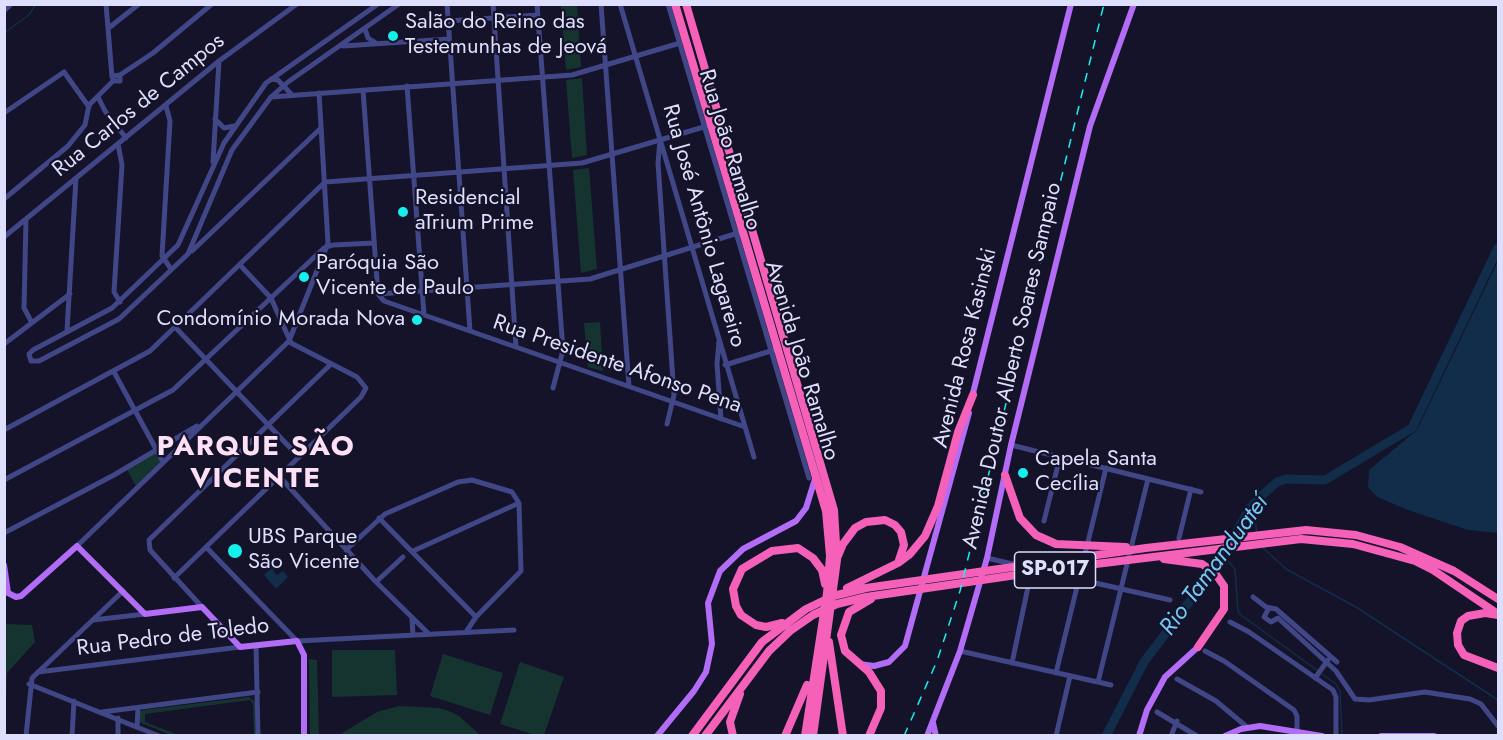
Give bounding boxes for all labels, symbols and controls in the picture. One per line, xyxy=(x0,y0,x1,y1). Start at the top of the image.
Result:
place label: Salão do Reino das Testemunhas de Jeová xyxy=(405,10,607,62)
street label: Rua Carlos de Campos xyxy=(48,29,230,183)
marker: Salão do Reino das Testemunhas de Jeová xyxy=(386,29,400,43)
street label: Rua João Ramalho xyxy=(692,66,766,234)
street label: Rua José Antônio Lagareiro xyxy=(656,101,750,351)
street label: Avenida Doutor Alberto Soares Sampaio xyxy=(958,180,1068,552)
place label: Residencial aTrium Prime xyxy=(415,186,534,237)
marker: Residencial aTrium Prime xyxy=(396,205,410,219)
street label: Avenida Rosa Kasinski xyxy=(928,245,1004,451)
place label: Paróquia São Vicente de Paulo xyxy=(316,251,474,302)
street label: Avenida João Ramalho xyxy=(758,258,844,464)
marker: Paróquia São Vicente de Paulo xyxy=(297,270,311,284)
place label: Condomínio Morada Nova xyxy=(156,307,405,333)
street label: Rua Presidente Afonso Pena xyxy=(489,310,745,420)
marker: Condomínio Morada Nova xyxy=(410,313,424,327)
district label: PARQUE SÃO VICENTE xyxy=(157,431,355,497)
place label: Capela Santa Cecília xyxy=(1035,447,1157,499)
marker: Capela Santa Cecília xyxy=(1016,466,1030,480)
water label: Rio Tamanduateí xyxy=(1154,490,1276,642)
place label: UBS Parque São Vicente xyxy=(248,525,360,576)
marker: UBS Parque São Vicente xyxy=(226,542,244,560)
road number: SP-017 xyxy=(1014,552,1096,588)
street label: Rua Pedro de Toledo xyxy=(75,613,271,663)

